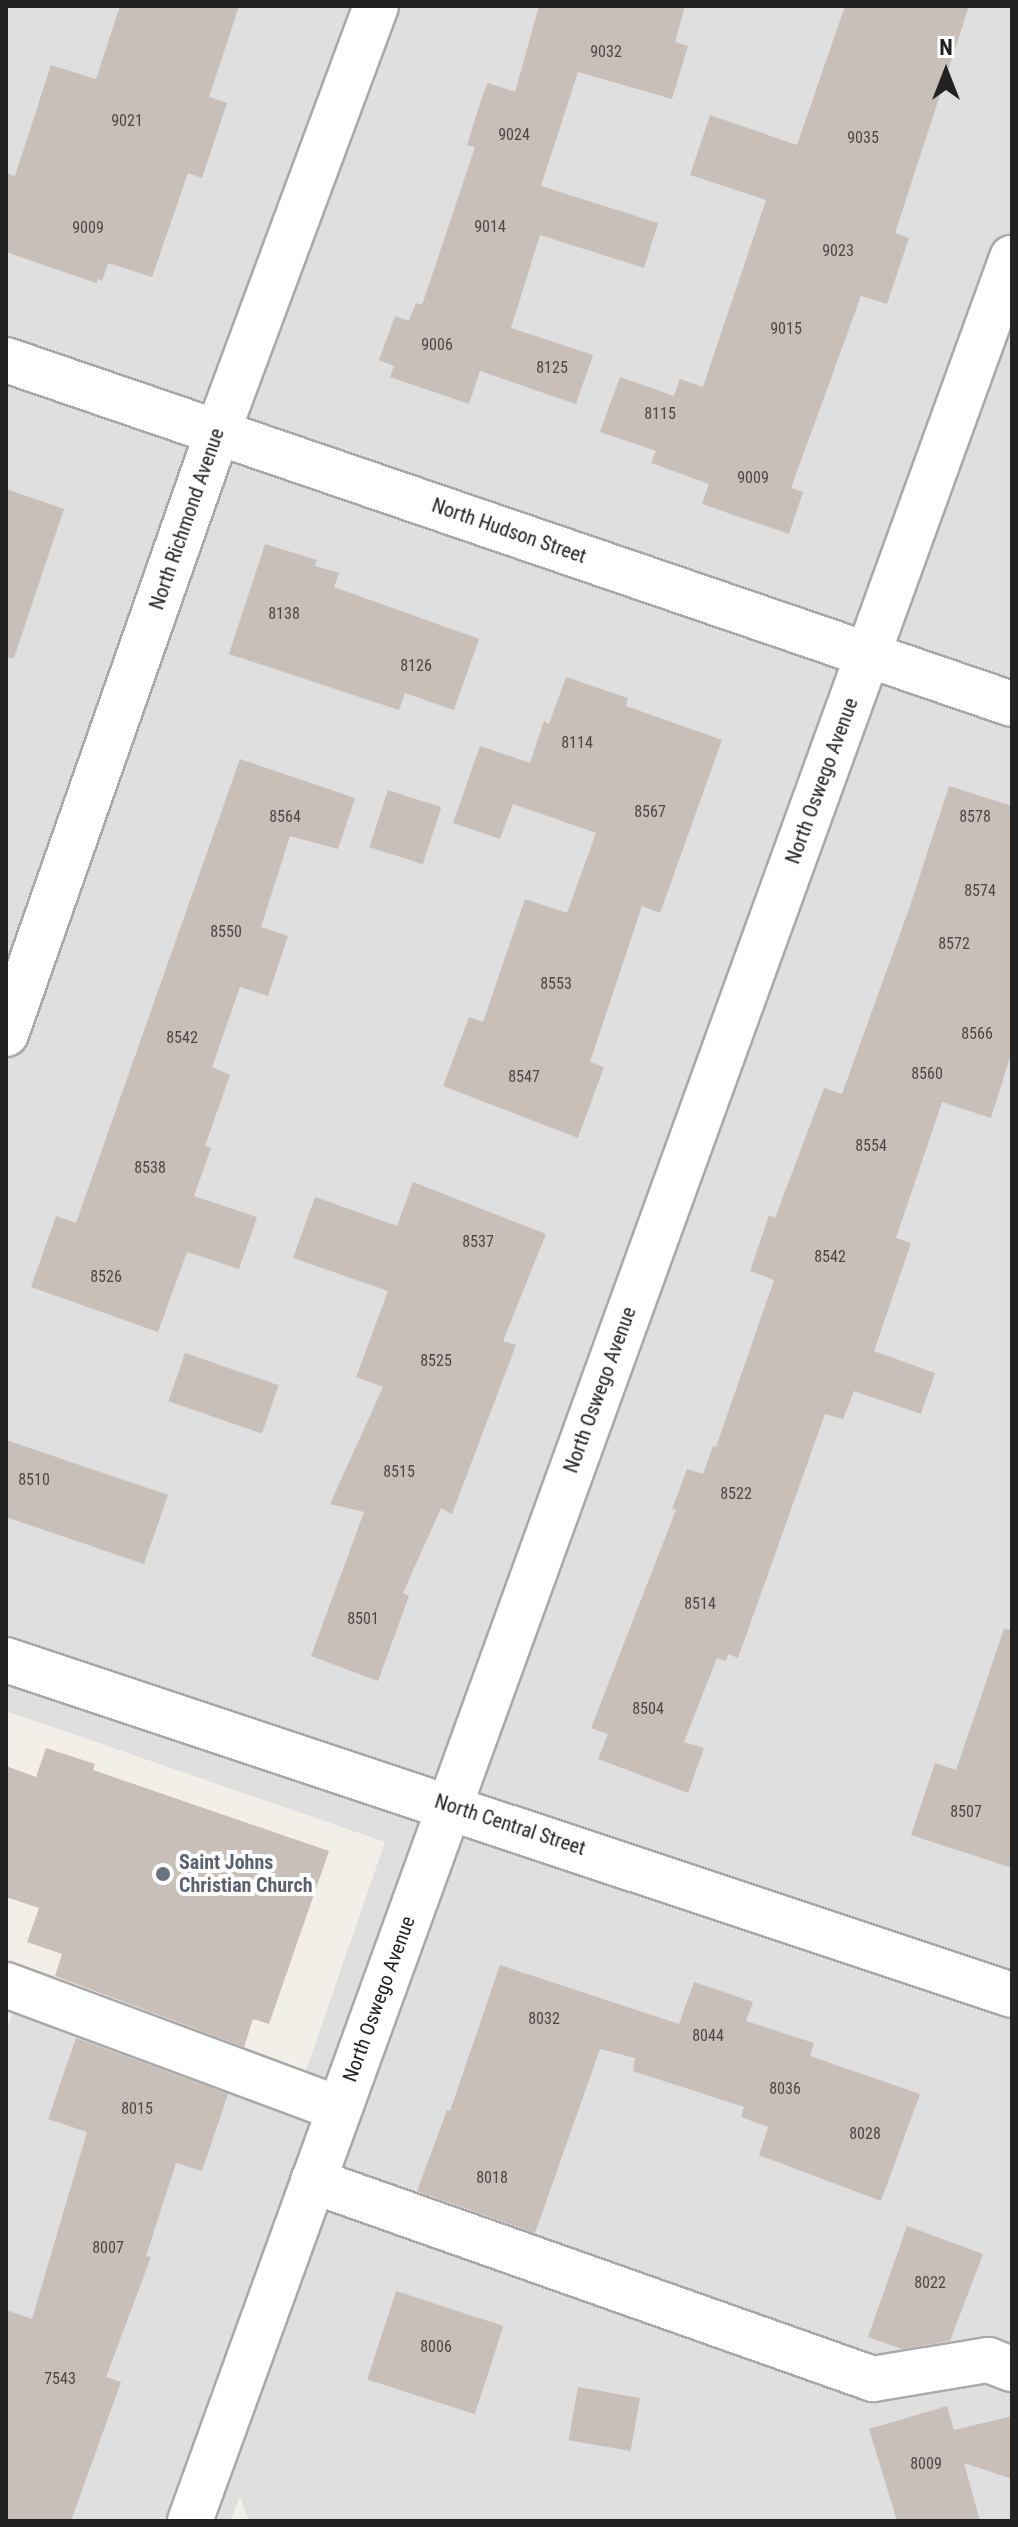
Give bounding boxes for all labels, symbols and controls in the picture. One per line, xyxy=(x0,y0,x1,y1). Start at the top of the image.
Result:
north arrow xyxy=(906,32,986,112)
text: N xyxy=(939,35,953,60)
house number: 9032 xyxy=(590,42,622,62)
house number: 9021 xyxy=(111,111,143,131)
house number: 9024 xyxy=(498,125,530,145)
house number: 9035 xyxy=(847,128,879,148)
house number: 9014 xyxy=(474,217,506,237)
house number: 9009 xyxy=(72,218,104,238)
house number: 9023 xyxy=(822,241,854,261)
house number: 9015 xyxy=(770,319,802,339)
house number: 9006 xyxy=(421,335,453,355)
house number: 8125 xyxy=(536,358,568,378)
house number: 8115 xyxy=(644,404,676,424)
street label: North Richmond Avenue xyxy=(145,425,229,613)
house number: 9009 xyxy=(737,468,769,488)
street label: North Hudson Street xyxy=(429,493,589,569)
house number: 8138 xyxy=(268,604,300,624)
house number: 8126 xyxy=(400,656,432,676)
street label: North Oswego Avenue xyxy=(781,695,863,867)
house number: 8114 xyxy=(561,733,593,753)
house number: 8567 xyxy=(634,802,666,822)
house number: 8564 xyxy=(269,807,301,827)
house number: 8578 xyxy=(959,807,991,827)
house number: 8574 xyxy=(964,881,996,901)
house number: 8550 xyxy=(210,922,242,942)
house number: 8572 xyxy=(938,934,970,954)
house number: 8553 xyxy=(540,974,572,994)
house number: 8566 xyxy=(961,1024,993,1044)
house number: 8542 xyxy=(166,1028,198,1048)
house number: 8560 xyxy=(911,1064,943,1084)
house number: 8547 xyxy=(508,1067,540,1087)
house number: 8554 xyxy=(855,1136,887,1156)
house number: 8538 xyxy=(134,1158,166,1178)
house number: 8537 xyxy=(462,1232,494,1252)
house number: 8542 xyxy=(814,1247,846,1267)
house number: 8526 xyxy=(90,1267,122,1287)
street label: North Oswego Avenue xyxy=(559,1304,641,1476)
house number: 8525 xyxy=(420,1351,452,1371)
house number: 8515 xyxy=(383,1462,415,1482)
house number: 8510 xyxy=(18,1470,50,1490)
house number: 8522 xyxy=(720,1484,752,1504)
house number: 8514 xyxy=(684,1594,716,1614)
house number: 8501 xyxy=(347,1609,379,1629)
house number: 8504 xyxy=(632,1699,664,1719)
street label: North Central Street xyxy=(432,1789,588,1861)
house number: 8507 xyxy=(950,1802,982,1822)
place label: Saint Johns Christian Church xyxy=(179,1850,313,1897)
marker: Saint Johns Christian Church xyxy=(154,1865,172,1883)
street label: North Oswego Avenue xyxy=(338,1913,420,2085)
house number: 8032 xyxy=(528,2009,560,2029)
house number: 8044 xyxy=(692,2026,724,2046)
house number: 8036 xyxy=(769,2079,801,2099)
house number: 8015 xyxy=(121,2099,153,2119)
house number: 8028 xyxy=(849,2124,881,2144)
house number: 8018 xyxy=(476,2168,508,2188)
house number: 8007 xyxy=(92,2238,124,2258)
house number: 8022 xyxy=(914,2273,946,2293)
house number: 8006 xyxy=(420,2337,452,2357)
house number: 7543 xyxy=(44,2369,76,2389)
house number: 8009 xyxy=(910,2454,942,2474)

